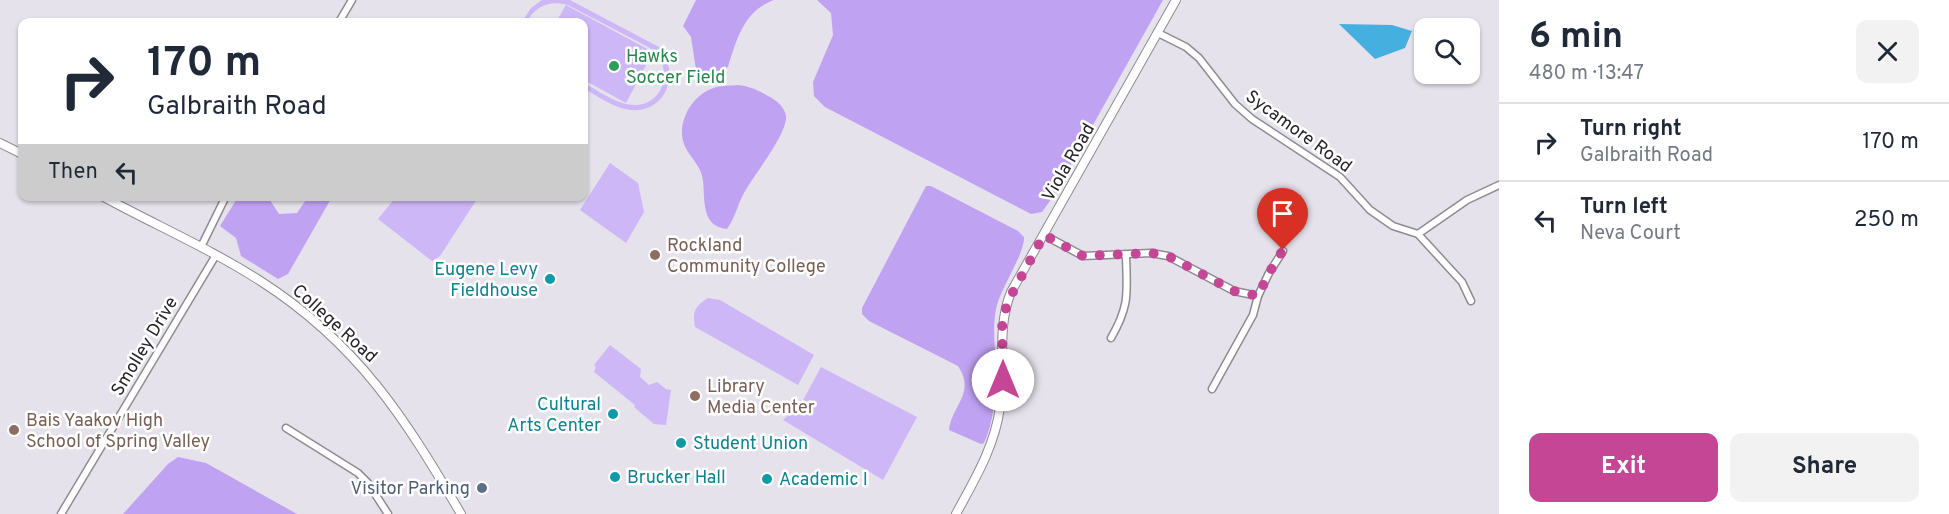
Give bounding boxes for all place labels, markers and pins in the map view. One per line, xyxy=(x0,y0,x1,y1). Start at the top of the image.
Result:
place label: Hawks Soccer Field xyxy=(626,46,725,90)
marker: Hawks Soccer Field xyxy=(607,59,621,73)
pin xyxy=(1257,188,1308,250)
place label: Rockland Community College xyxy=(667,235,826,279)
marker: Rockland Community College xyxy=(648,248,662,262)
place label: Eugene Levy Fieldhouse xyxy=(434,259,538,303)
marker: Eugene Levy Fieldhouse xyxy=(543,272,557,286)
place label: Library Media Center xyxy=(707,376,815,420)
marker: Library Media Center xyxy=(688,389,702,403)
place label: Cultural Arts Center xyxy=(507,394,601,438)
marker: Cultural Arts Center xyxy=(606,407,620,421)
place label: Bais Yaakov High School of Spring Valley xyxy=(26,410,210,454)
marker: Bais Yaakov High School of Spring Valley xyxy=(7,423,21,437)
place label: Student Union xyxy=(693,433,808,456)
marker: Student Union xyxy=(674,436,688,450)
place label: Brucker Hall xyxy=(627,467,726,490)
place label: Academic I xyxy=(779,469,868,492)
marker: Brucker Hall xyxy=(608,470,622,484)
marker: Academic I xyxy=(760,472,774,486)
place label: Visitor Parking xyxy=(351,478,470,501)
marker: Visitor Parking xyxy=(475,481,489,495)

